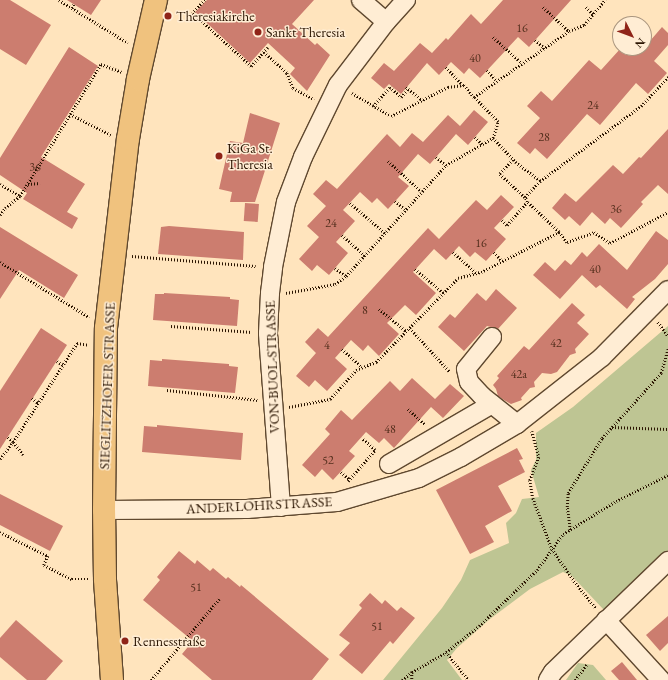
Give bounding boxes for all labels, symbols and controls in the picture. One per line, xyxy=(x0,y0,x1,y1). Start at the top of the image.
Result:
place label: Theresiakirche xyxy=(176,8,255,24)
marker: Theresiakirche xyxy=(163,11,173,21)
north arrow xyxy=(612,16,652,56)
house number: 16 xyxy=(516,22,528,36)
place label: Sankt Theresia xyxy=(266,24,345,40)
marker: Sankt Theresia xyxy=(253,27,263,37)
text: N xyxy=(632,35,648,51)
house number: 40 xyxy=(469,52,481,66)
house number: 24 xyxy=(587,99,599,113)
house number: 28 xyxy=(538,131,550,145)
place label: KiGa St. Theresia xyxy=(227,140,273,172)
marker: KiGa St. Theresia xyxy=(214,151,224,161)
house number: 36 xyxy=(29,161,41,175)
house number: 36 xyxy=(610,203,622,217)
house number: 24 xyxy=(325,217,337,231)
house number: 16 xyxy=(475,237,487,251)
house number: 40 xyxy=(589,263,601,277)
street label: VON-BUOL-STRASSE xyxy=(261,300,283,434)
street label: SIEGLITZHOFER STRASSE xyxy=(96,302,118,470)
house number: 8 xyxy=(362,304,368,318)
house number: 42 xyxy=(550,337,562,351)
house number: 4 xyxy=(324,339,330,353)
house number: 42a xyxy=(511,368,527,382)
house number: 48 xyxy=(384,423,396,437)
house number: 52 xyxy=(322,454,334,468)
street label: ANDERLOHRSTRASSE xyxy=(185,493,333,517)
house number: 51 xyxy=(190,581,202,595)
house number: 51 xyxy=(371,620,383,634)
place label: Rennesstraße xyxy=(133,633,205,649)
marker: Rennesstraße xyxy=(120,636,130,646)

